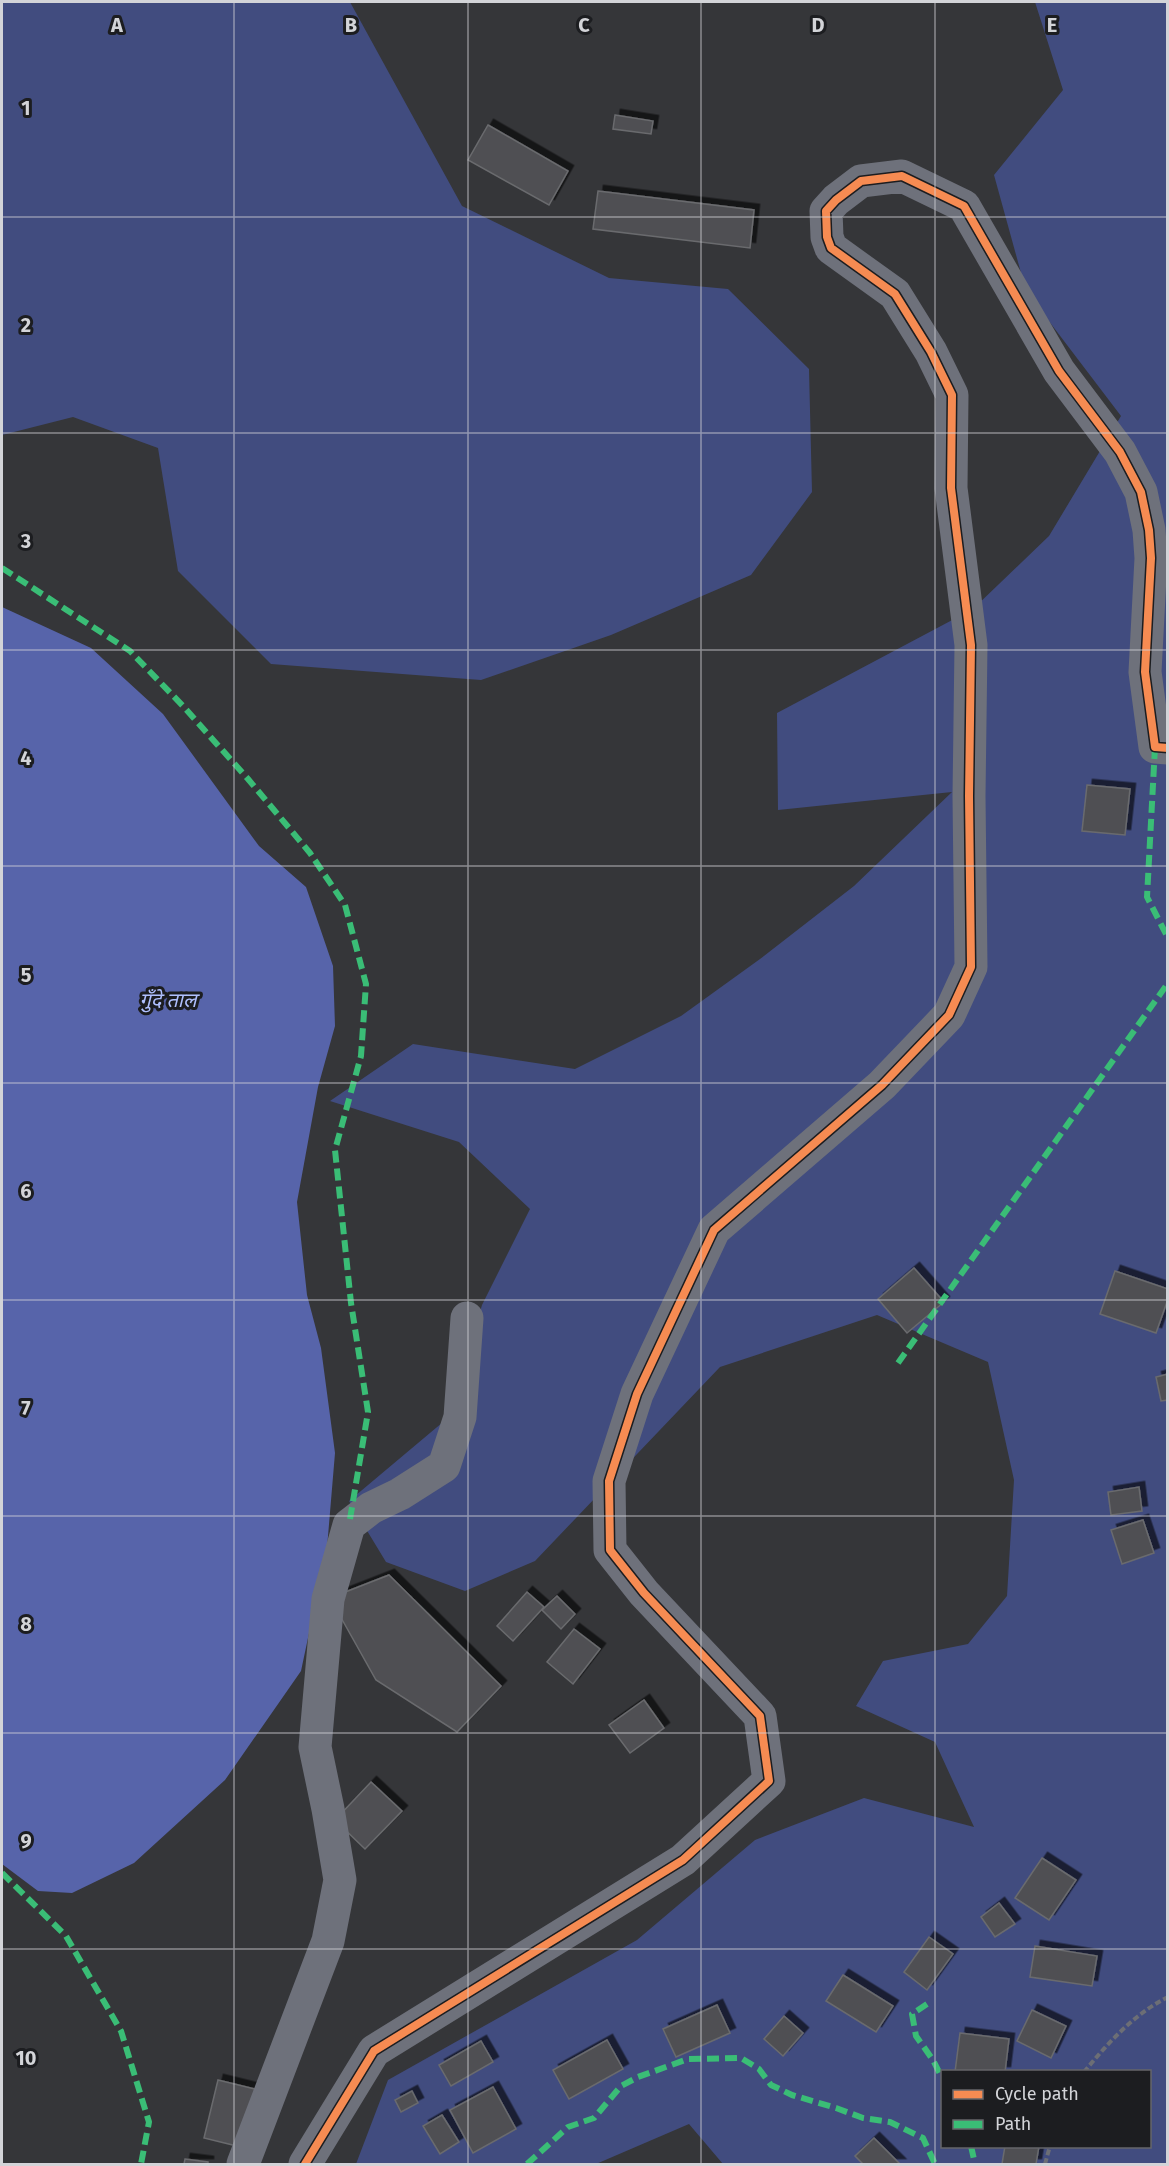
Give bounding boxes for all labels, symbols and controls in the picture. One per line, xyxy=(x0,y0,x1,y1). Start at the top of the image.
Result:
text: A xyxy=(110,13,124,37)
text: B xyxy=(345,13,357,37)
text: C xyxy=(578,13,590,37)
text: D xyxy=(811,13,825,37)
text: E xyxy=(1047,13,1057,37)
text: 1 xyxy=(21,96,31,120)
text: 2 xyxy=(21,313,31,337)
text: 3 xyxy=(20,529,31,553)
text: 4 xyxy=(20,746,32,770)
text: 5 xyxy=(21,963,32,987)
water label: गुँदे ताल xyxy=(139,988,200,1013)
text: 6 xyxy=(20,1179,32,1203)
text: 7 xyxy=(21,1396,31,1420)
text: 8 xyxy=(20,1612,32,1636)
text: 9 xyxy=(20,1829,32,1853)
text: 10 xyxy=(16,2046,36,2070)
legend xyxy=(941,2070,1151,2148)
text: Cycle path xyxy=(995,2083,1079,2105)
text: Path xyxy=(995,2113,1031,2135)

